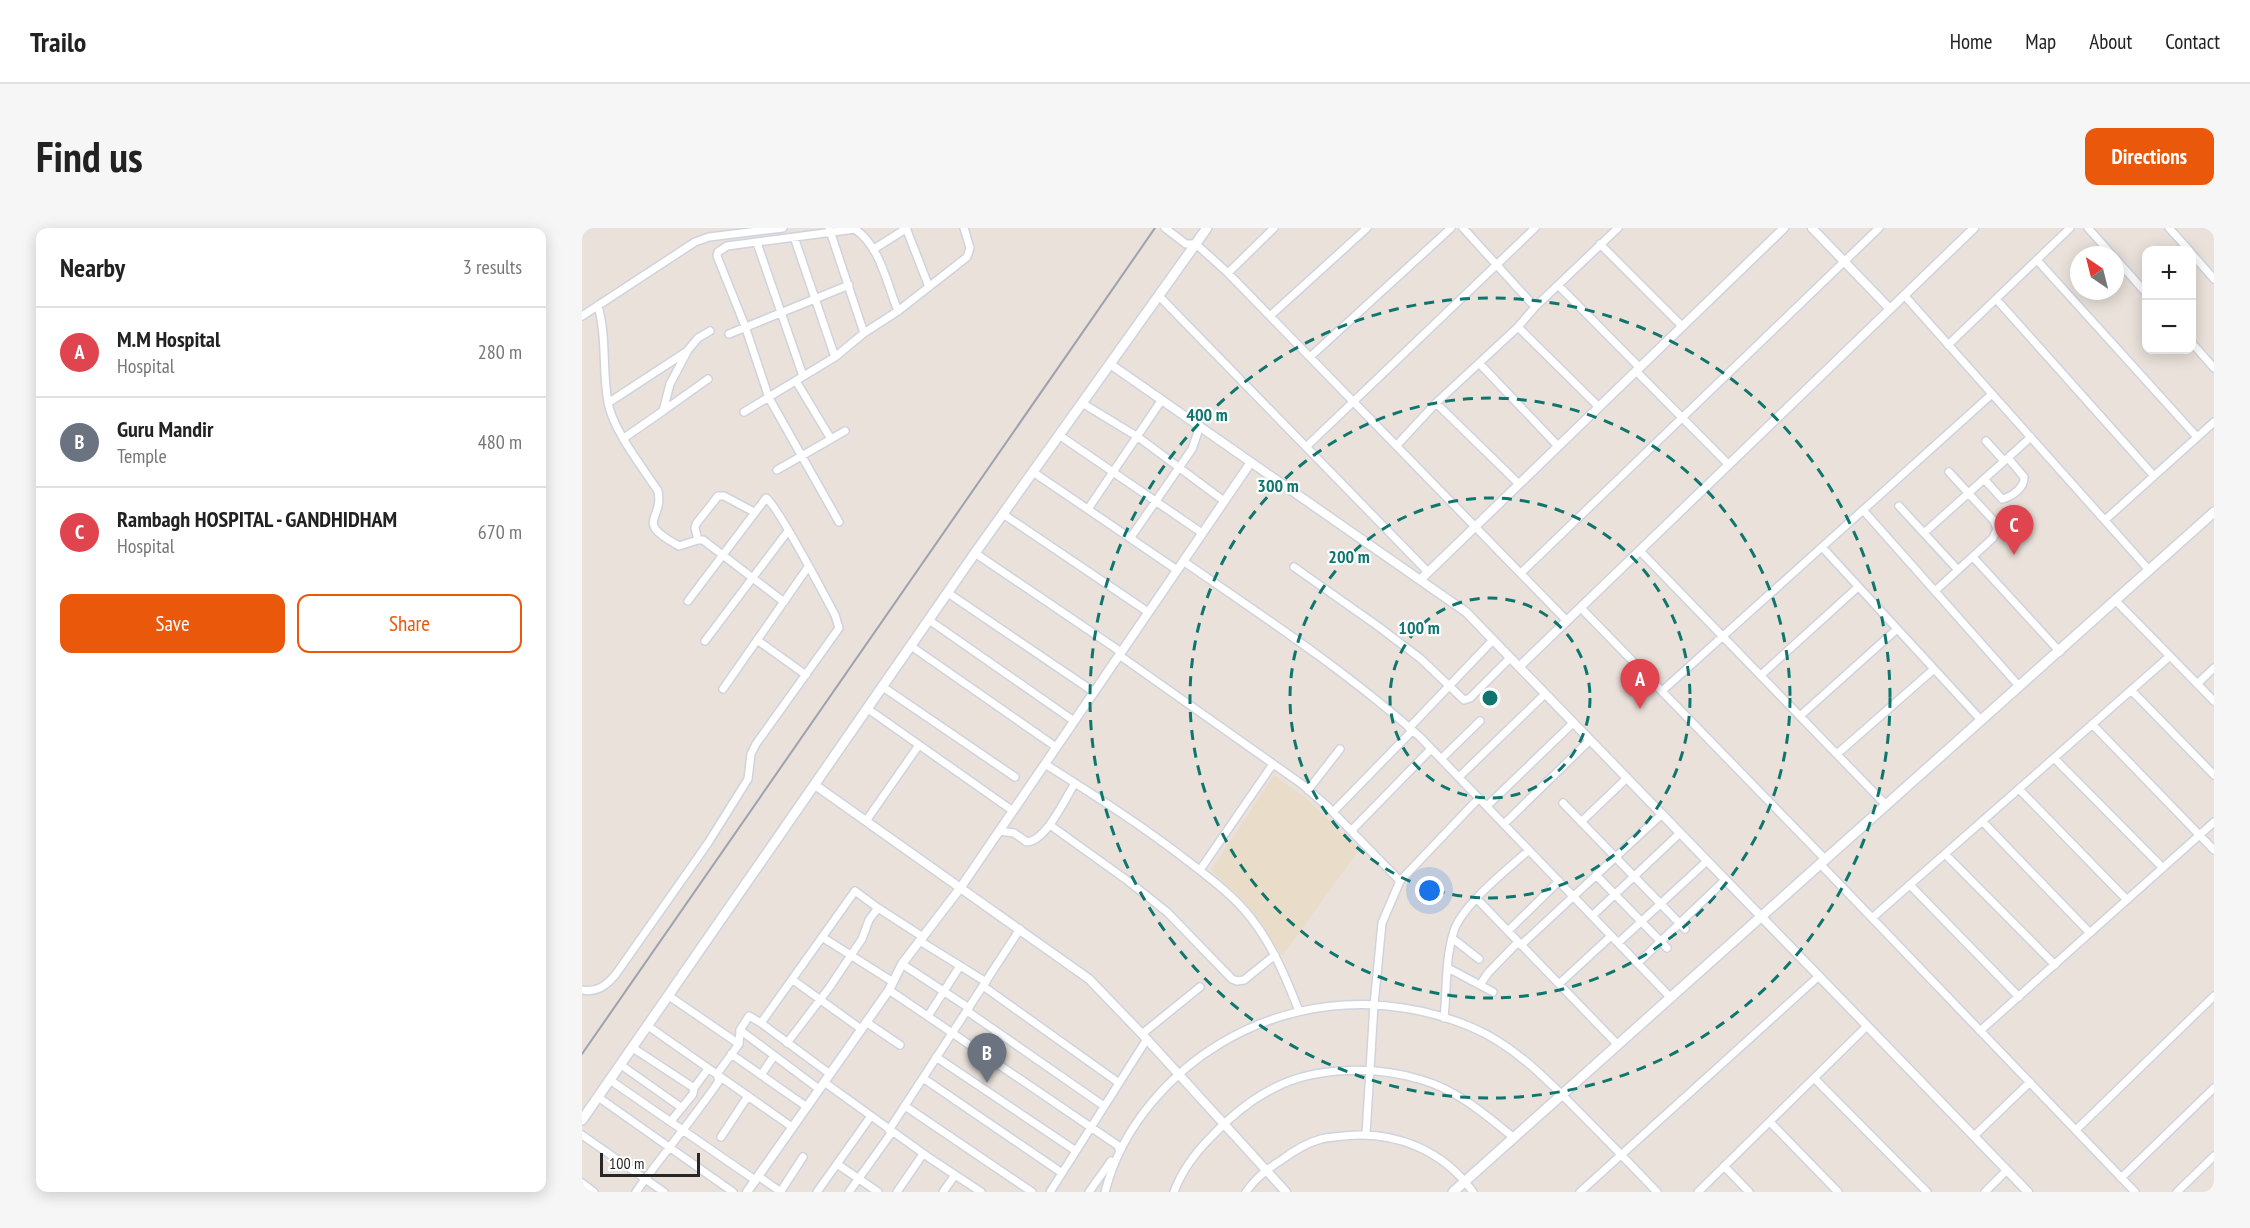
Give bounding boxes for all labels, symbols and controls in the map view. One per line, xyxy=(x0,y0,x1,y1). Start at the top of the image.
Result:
text: Trailo xyxy=(30,23,86,60)
text: Home xyxy=(1950,28,1992,55)
text: Map xyxy=(2025,28,2056,55)
text: About xyxy=(2089,28,2132,55)
text: Contact xyxy=(2165,28,2220,55)
button: Directions xyxy=(2085,128,2214,185)
text: Find us xyxy=(36,129,143,184)
north arrow xyxy=(2070,246,2124,300)
map controls xyxy=(2142,246,2196,354)
button: + xyxy=(2142,246,2196,300)
text: Nearby xyxy=(60,251,125,284)
text: 3 results xyxy=(463,254,522,280)
button: − xyxy=(2142,300,2196,354)
text: M.M Hospital xyxy=(117,325,220,353)
text: A xyxy=(74,339,85,365)
text: 280 m xyxy=(478,339,522,365)
text: Hospital xyxy=(117,353,174,379)
text: 400 m xyxy=(1186,403,1228,426)
text: Guru Mandir xyxy=(117,415,213,443)
text: B xyxy=(75,429,84,455)
text: 480 m xyxy=(478,429,522,455)
text: Temple xyxy=(117,443,167,469)
text: 300 m xyxy=(1257,474,1299,497)
text: Rambagh HOSPITAL - GANDHIDHAM xyxy=(117,505,397,533)
pin: C xyxy=(1994,506,2034,555)
text: C xyxy=(75,519,84,545)
text: 670 m xyxy=(478,519,522,545)
text: Hospital xyxy=(117,533,174,559)
text: 200 m xyxy=(1328,545,1370,568)
button: Save xyxy=(60,594,285,653)
button: Share xyxy=(297,594,522,653)
text: 100 m xyxy=(1398,616,1440,639)
pin: A xyxy=(1620,660,1660,709)
centre of rings xyxy=(1480,688,1500,708)
your location xyxy=(1415,876,1444,905)
pin: B xyxy=(968,1034,1006,1083)
scale bar xyxy=(600,1150,700,1178)
text: 100 m xyxy=(609,1153,644,1173)

